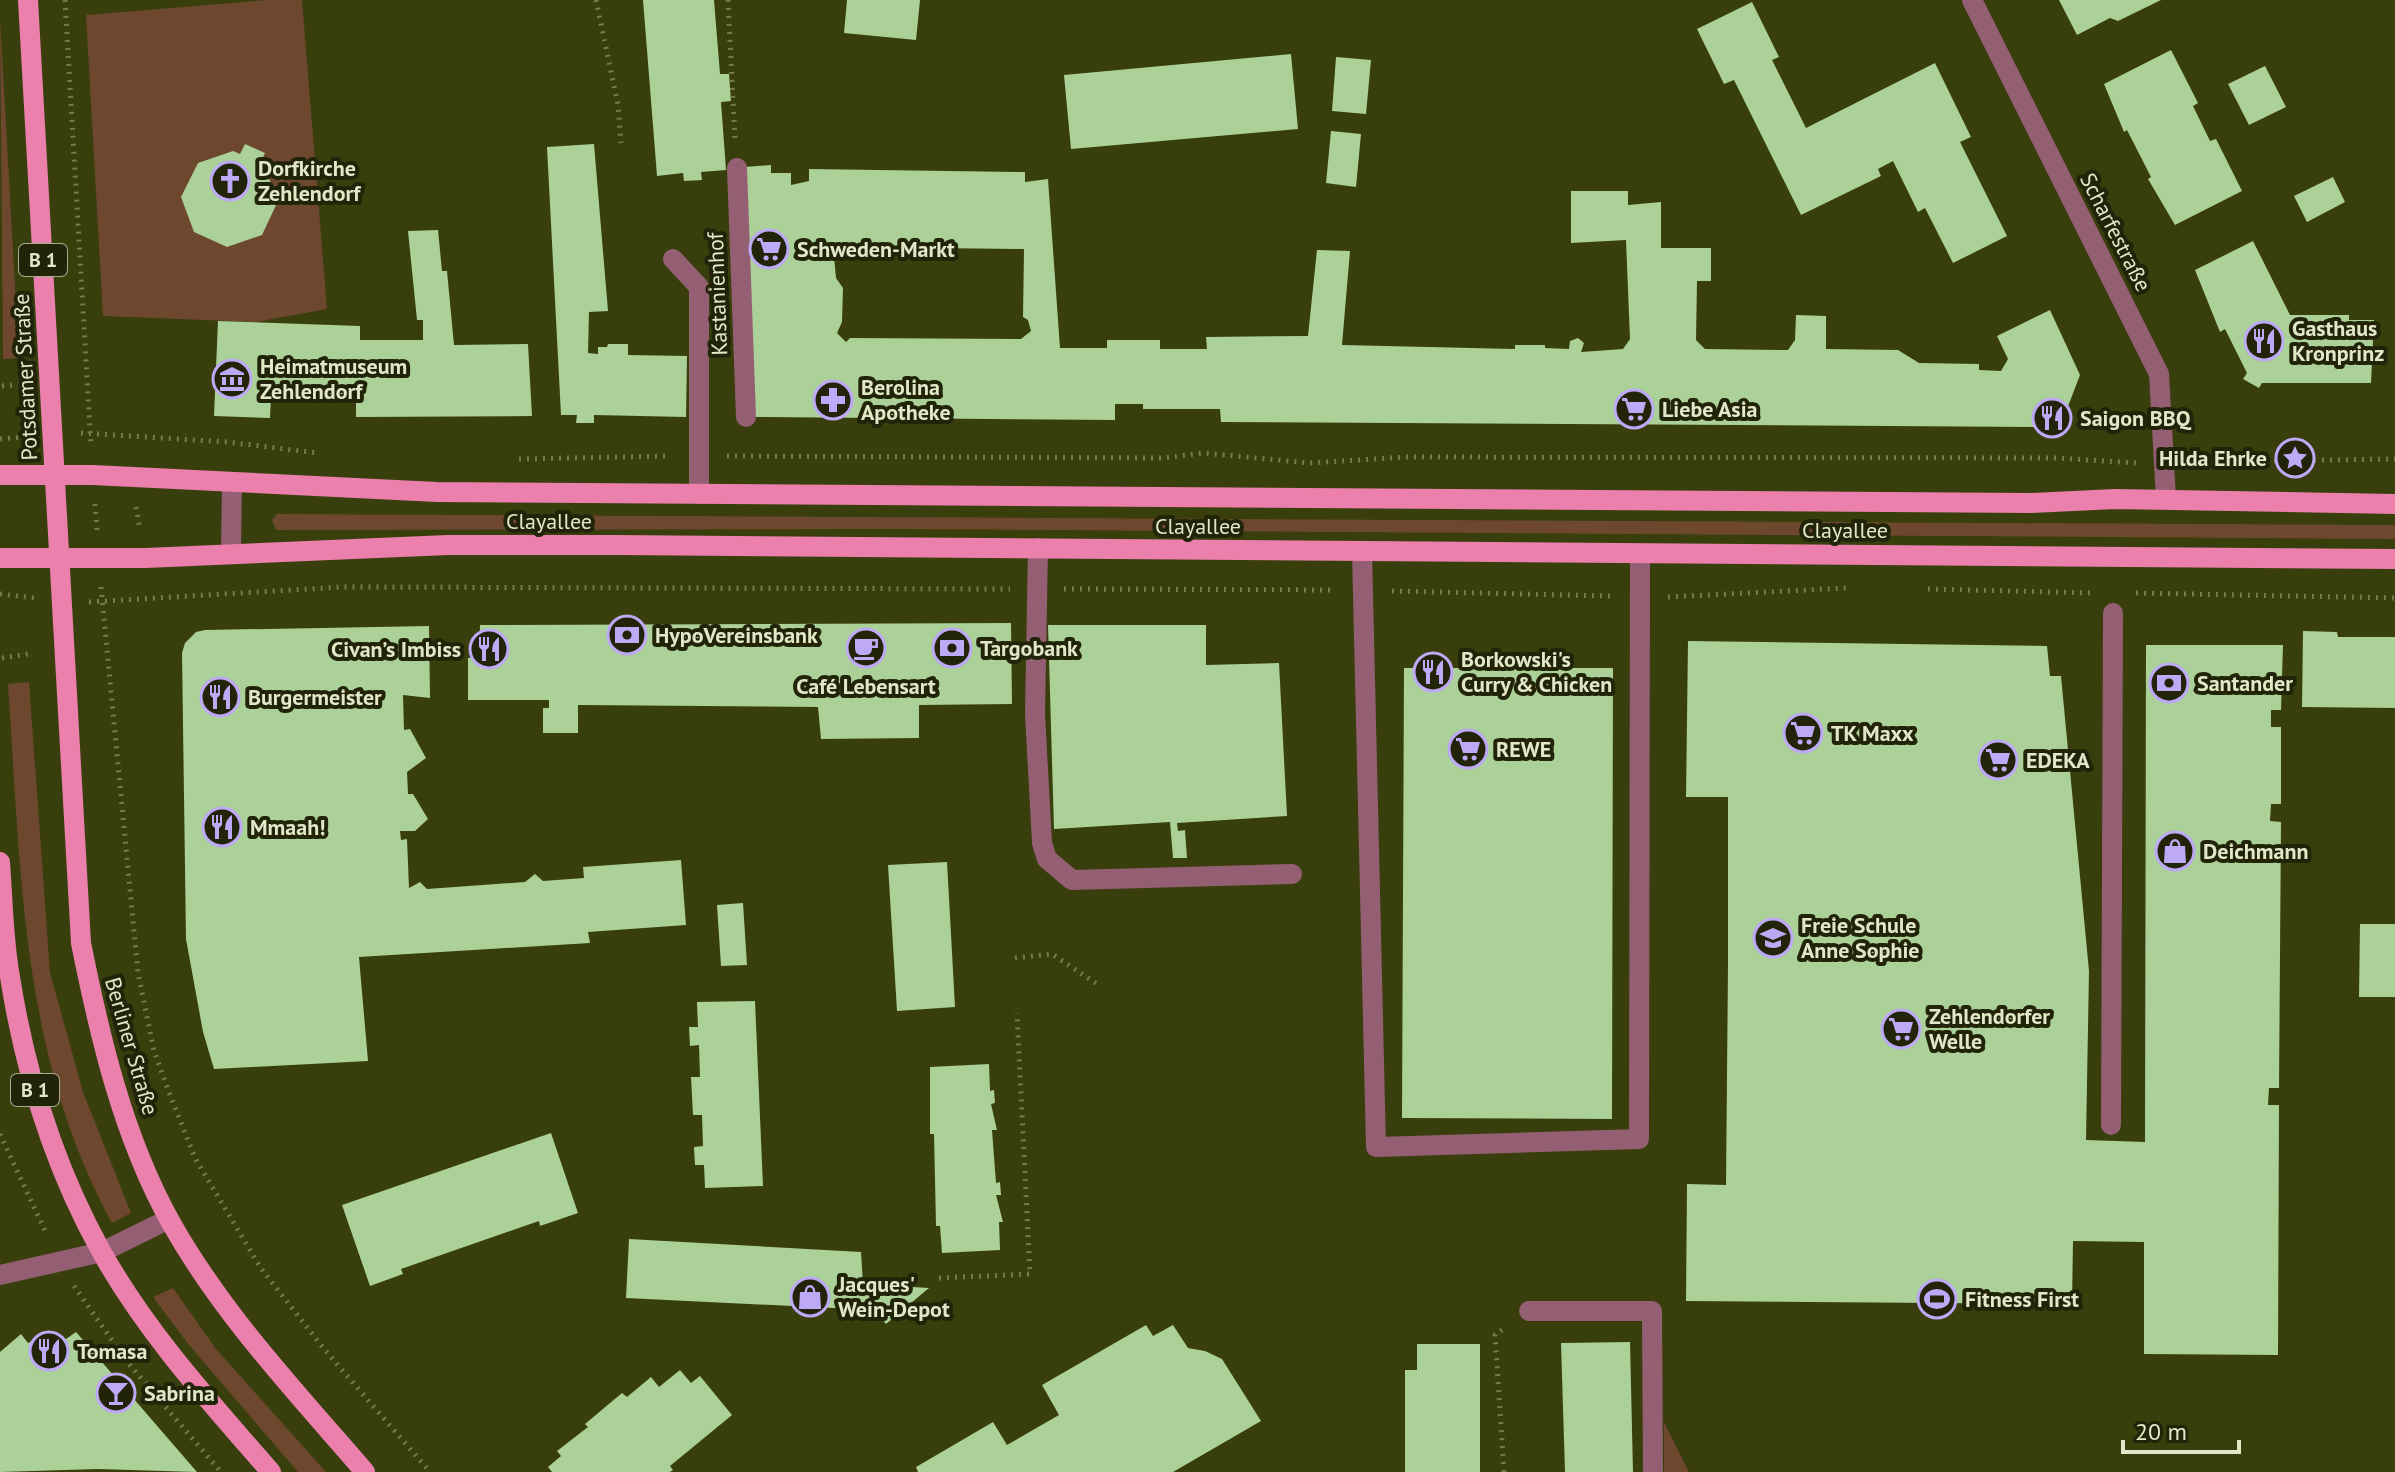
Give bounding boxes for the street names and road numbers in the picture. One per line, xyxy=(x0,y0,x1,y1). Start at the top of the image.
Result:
street label: Scharfestraße xyxy=(2074,168,2158,296)
street label: Kastanienhof xyxy=(701,231,733,356)
road number: B 1 xyxy=(19,244,67,276)
street label: Potsdamer Straße xyxy=(7,293,43,461)
street label: Clayallee xyxy=(506,507,592,535)
street label: Clayallee xyxy=(1155,512,1241,540)
street label: Clayallee xyxy=(1802,516,1888,544)
street label: Berliner Straße xyxy=(99,974,165,1118)
road number: B 1 xyxy=(11,1074,59,1106)

